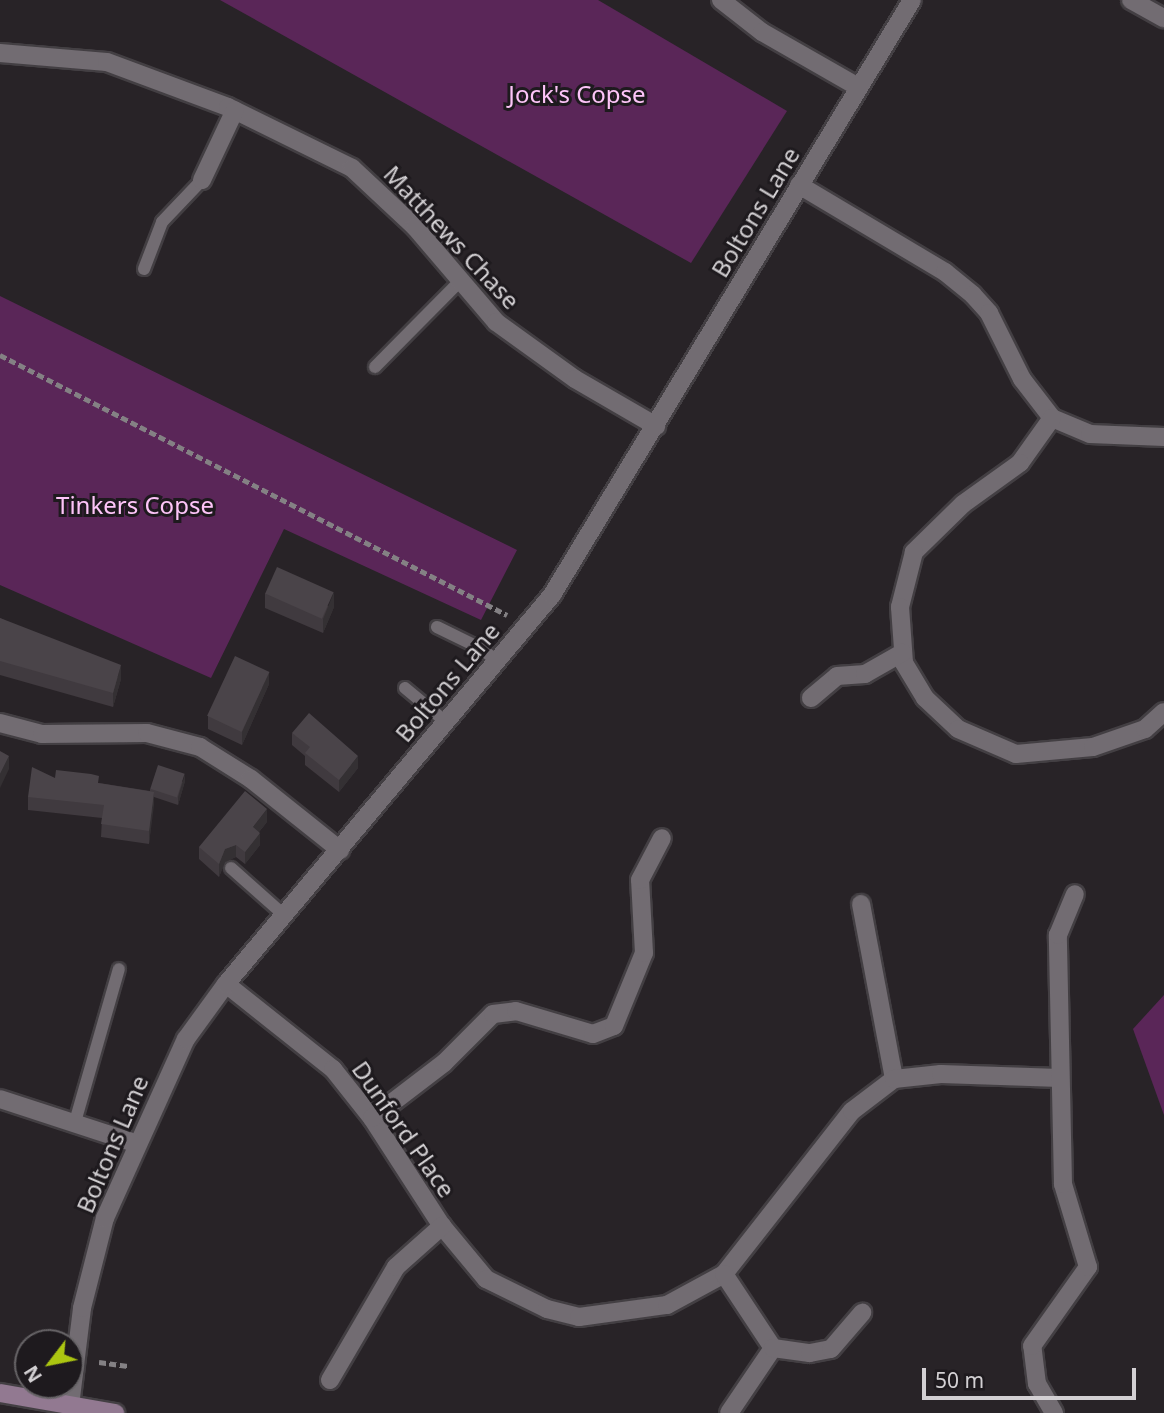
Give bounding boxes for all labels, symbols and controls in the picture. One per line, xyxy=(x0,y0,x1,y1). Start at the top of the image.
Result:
park label: Jock's Copse xyxy=(508,80,646,108)
street label: Boltons Lane xyxy=(705,142,805,282)
street label: Matthews Chase xyxy=(378,159,526,315)
park label: Tinkers Copse xyxy=(56,491,214,519)
street label: Boltons Lane xyxy=(389,617,505,747)
street label: Dunford Place xyxy=(346,1055,462,1203)
street label: Boltons Lane xyxy=(70,1071,154,1217)
north arrow xyxy=(14,1329,84,1399)
scale bar xyxy=(926,1354,1140,1398)
text: N xyxy=(18,1361,48,1388)
text: 50 m xyxy=(935,1366,984,1394)

